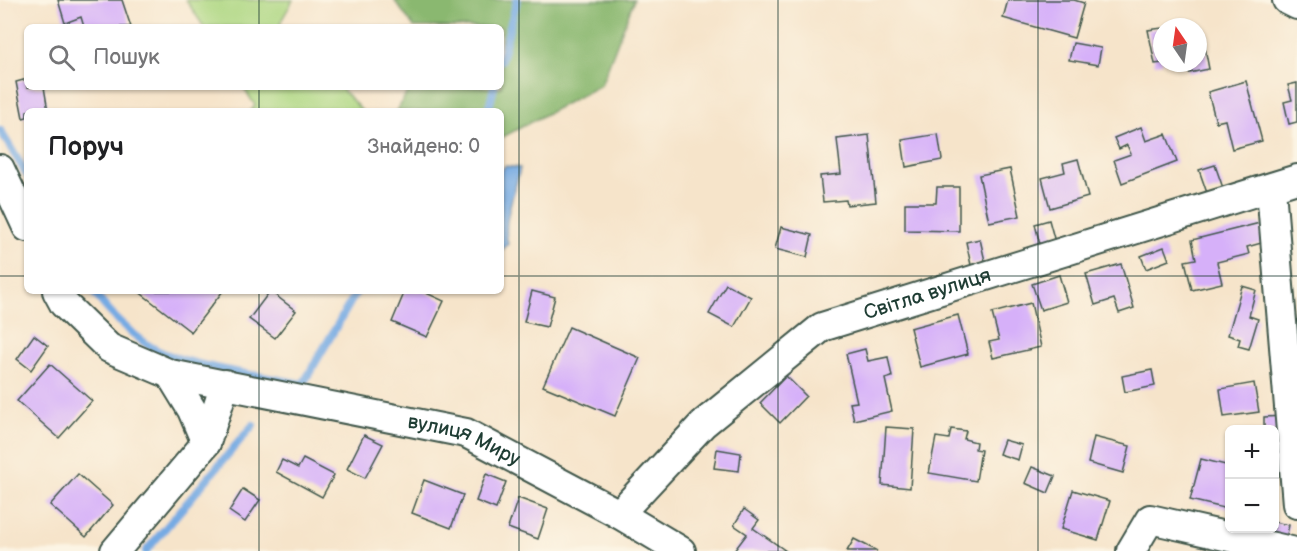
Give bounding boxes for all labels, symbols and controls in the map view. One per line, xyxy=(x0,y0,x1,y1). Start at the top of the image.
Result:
north arrow xyxy=(1153,18,1207,72)
search box xyxy=(24,24,504,90)
icon: search xyxy=(45,41,78,74)
text: Пошук xyxy=(93,44,160,71)
text: Поруч xyxy=(48,132,124,163)
text: Знайдено: 0 xyxy=(367,135,480,159)
street label: Світла вулиця xyxy=(861,263,994,325)
street label: вулиця Миру xyxy=(405,410,524,472)
map controls xyxy=(1225,425,1279,533)
button: + xyxy=(1225,425,1279,479)
button: − xyxy=(1225,479,1279,533)

